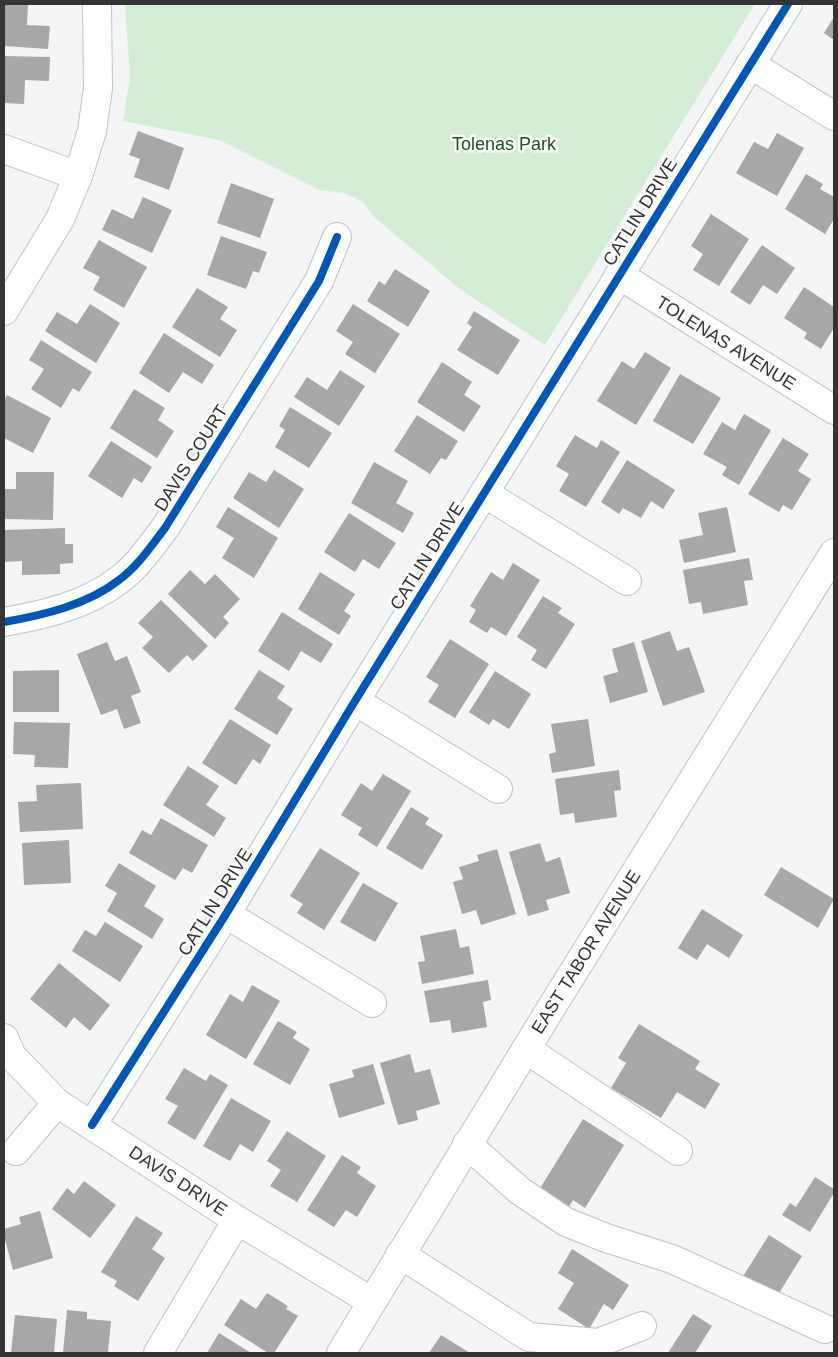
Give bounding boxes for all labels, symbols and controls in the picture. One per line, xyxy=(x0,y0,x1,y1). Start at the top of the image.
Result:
park label: Tolenas Park xyxy=(452,134,557,154)
street label: CATLIN DRIVE xyxy=(599,155,681,269)
street label: TOLENAS AVENUE xyxy=(653,292,799,394)
street label: DAVIS COURT xyxy=(150,401,232,515)
street label: CATLIN DRIVE xyxy=(386,499,468,613)
street label: CATLIN DRIVE xyxy=(174,845,256,959)
street label: EAST TABOR AVENUE xyxy=(528,867,644,1037)
street label: DAVIS DRIVE xyxy=(125,1142,231,1220)

